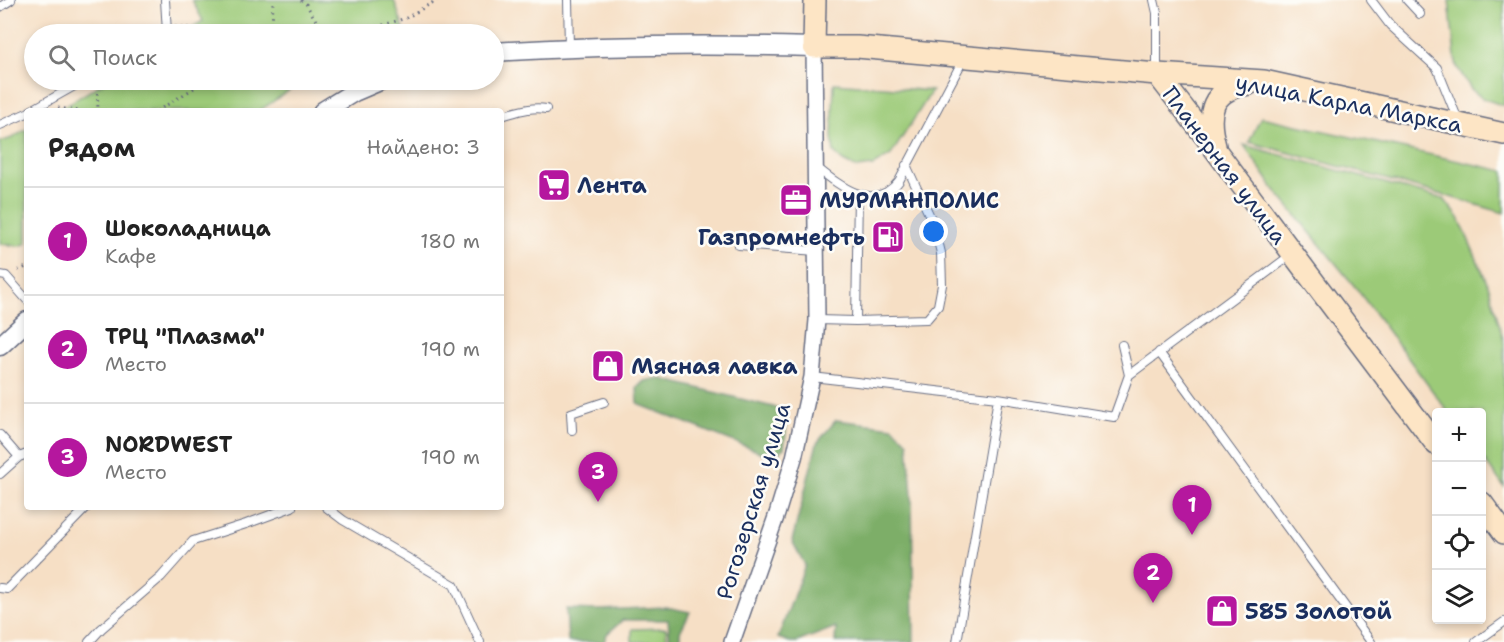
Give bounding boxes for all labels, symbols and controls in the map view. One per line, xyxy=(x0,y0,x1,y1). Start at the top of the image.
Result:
search box xyxy=(24,24,504,90)
icon: search xyxy=(45,41,78,74)
text: Поиск xyxy=(93,43,157,72)
street label: улица Карла Маркса xyxy=(1233,67,1465,140)
street label: Планерная улица xyxy=(1156,80,1294,250)
text: Рядом xyxy=(48,130,135,165)
text: Найдено: 3 xyxy=(367,134,480,160)
supermarket icon: Лента xyxy=(536,167,572,203)
place label: Лента xyxy=(577,171,647,200)
office icon: МУРМАНПОЛИС xyxy=(778,182,814,218)
place label: МУРМАНПОЛИС xyxy=(819,186,999,215)
text: Шоколадница xyxy=(105,214,271,243)
your location xyxy=(919,217,948,246)
fuel station icon: Газпромнефть xyxy=(870,219,906,255)
place label: Газпромнефть xyxy=(698,223,865,252)
text: 1 xyxy=(63,228,72,254)
text: 180 m xyxy=(420,228,480,254)
text: Кафе xyxy=(105,243,157,269)
text: ТРЦ "Плазма" xyxy=(105,322,265,351)
text: 2 xyxy=(61,336,75,362)
text: 190 m xyxy=(421,336,480,362)
shop icon: Мясная лавка xyxy=(590,348,626,384)
text: Место xyxy=(105,351,167,377)
place label: Мясная лавка xyxy=(631,352,797,381)
street label: Рогозерская улица xyxy=(710,399,797,603)
map controls xyxy=(1432,408,1486,624)
button: + xyxy=(1432,408,1486,462)
text: NORDWEST xyxy=(105,430,233,459)
text: 3 xyxy=(61,444,75,470)
text: 190 m xyxy=(421,444,480,470)
pin: 3 xyxy=(578,452,618,502)
text: Место xyxy=(105,459,167,485)
button: − xyxy=(1432,462,1486,516)
pin: 1 xyxy=(1172,486,1212,535)
button: locate xyxy=(1432,516,1486,570)
pin: 2 xyxy=(1134,554,1172,603)
button: layers xyxy=(1432,570,1486,624)
shop icon: 585 Золотой xyxy=(1204,593,1240,629)
place label: 585 Золотой xyxy=(1245,597,1392,626)

